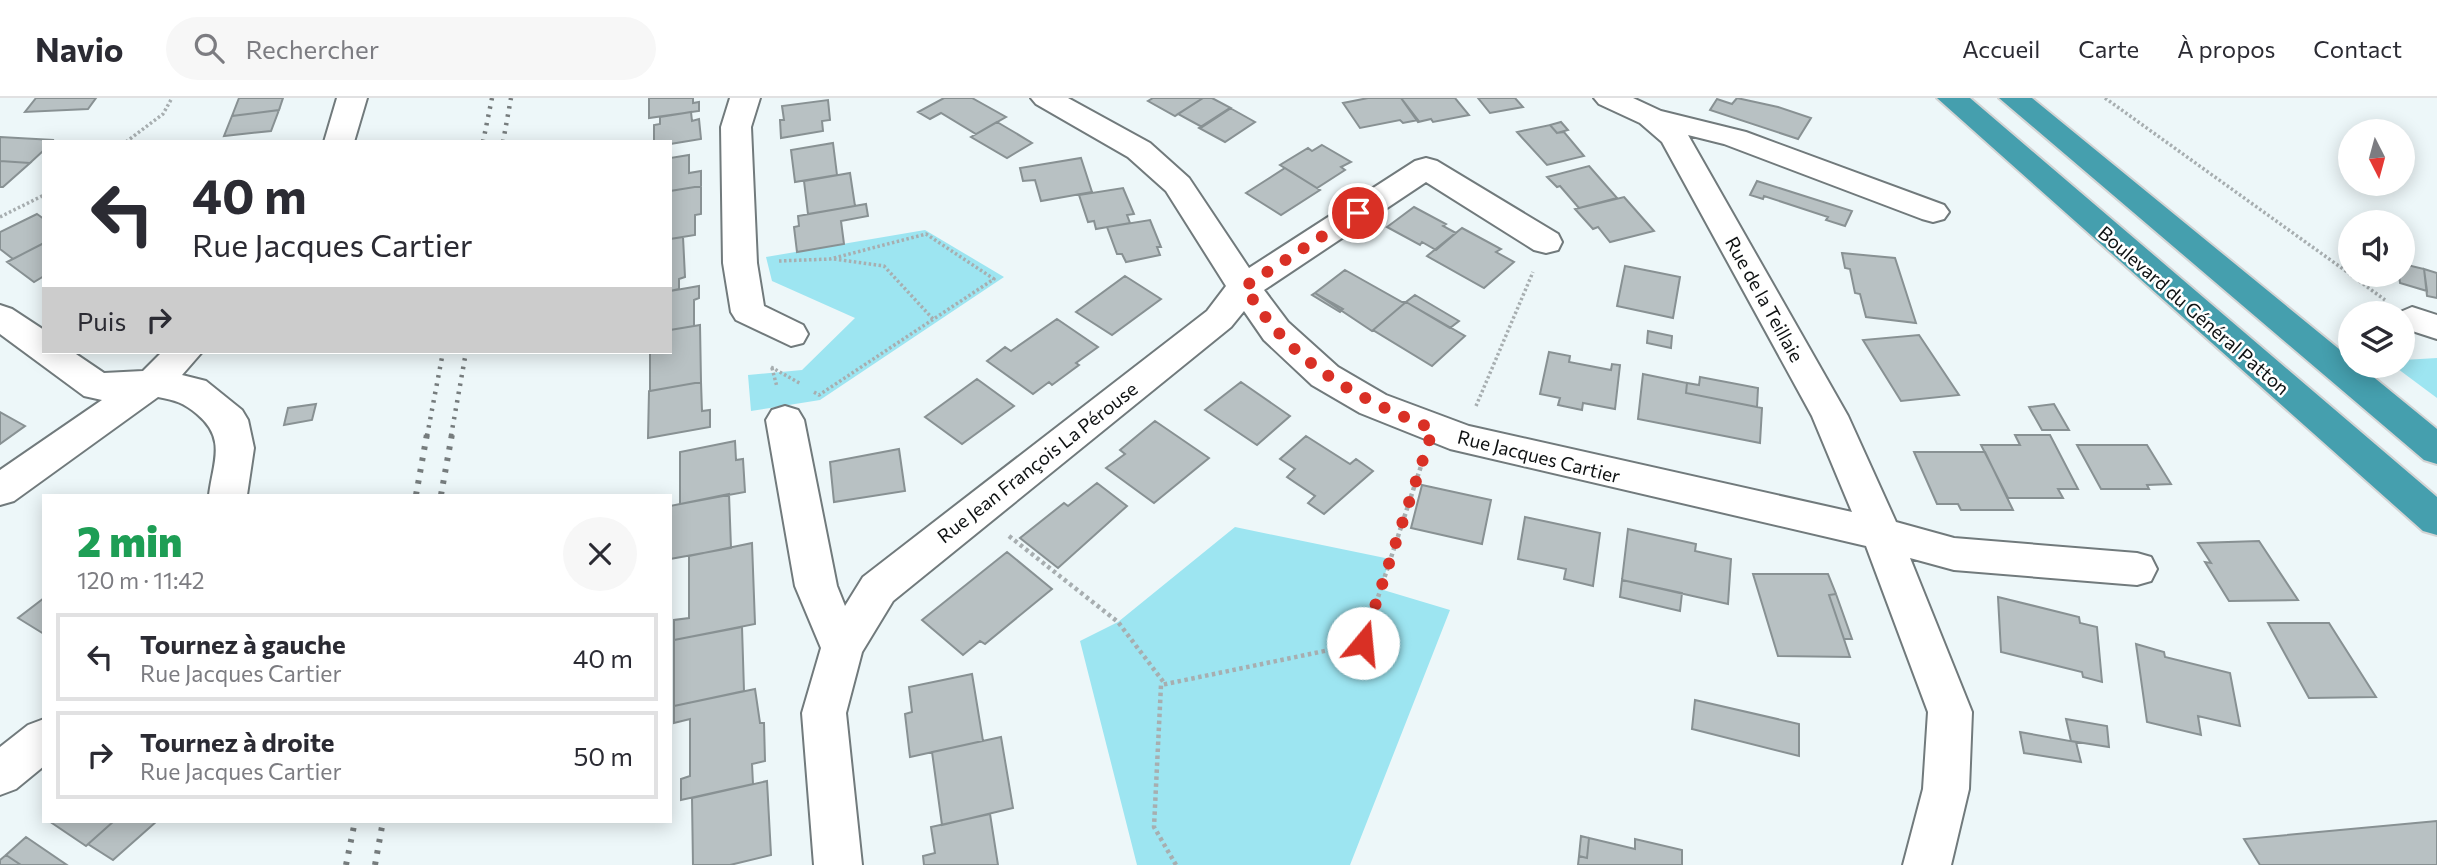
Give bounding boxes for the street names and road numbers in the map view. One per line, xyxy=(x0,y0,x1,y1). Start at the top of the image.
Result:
street label: Boulevard du Général Patton xyxy=(2094,221,2294,399)
street label: Rue de la Teillaie xyxy=(1721,232,1809,366)
street label: Rue Jean François La Pérouse xyxy=(932,377,1142,547)
street label: Rue Jacques Cartier xyxy=(1455,425,1623,487)

